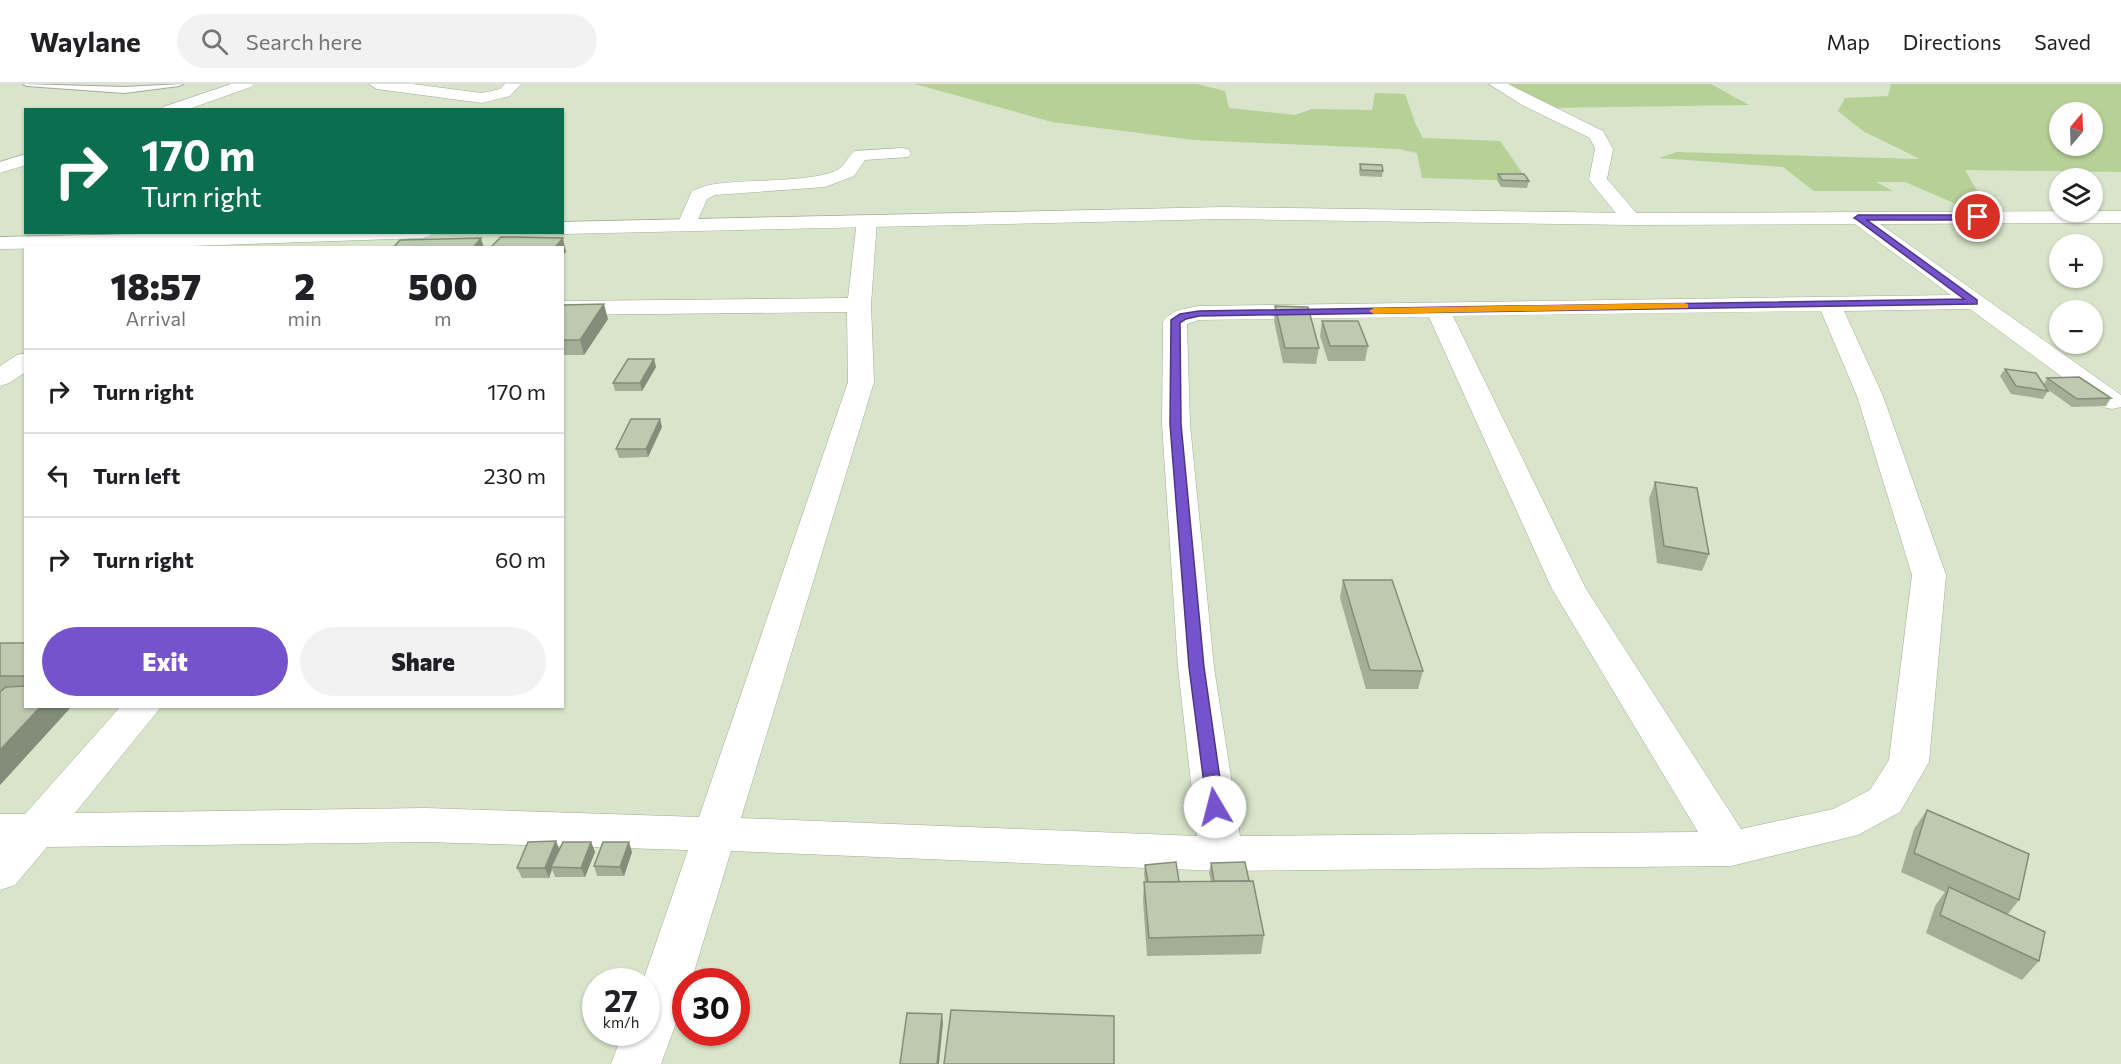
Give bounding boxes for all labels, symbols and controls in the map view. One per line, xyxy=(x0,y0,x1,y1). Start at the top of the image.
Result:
search box xyxy=(177,14,597,68)
text: Waylane xyxy=(30,24,141,58)
icon: search xyxy=(198,25,231,58)
text: Search here xyxy=(246,28,362,55)
text: Map xyxy=(1827,29,1870,54)
text: Directions xyxy=(1903,29,2001,54)
text: Saved xyxy=(2034,29,2091,54)
north arrow xyxy=(2049,102,2103,156)
map controls xyxy=(2049,102,2103,354)
text: 170 m xyxy=(141,128,255,180)
icon: right xyxy=(42,132,120,210)
button: layers xyxy=(2049,168,2103,222)
text: Turn right xyxy=(141,180,261,213)
pin xyxy=(1952,191,2003,242)
icon: arrive xyxy=(1961,200,1994,233)
button: + xyxy=(2049,234,2103,288)
text: 18:57 xyxy=(110,263,201,307)
text: 2 xyxy=(294,263,315,307)
text: 500 xyxy=(408,263,478,307)
button: − xyxy=(2049,300,2103,354)
text: Arrival xyxy=(126,306,186,330)
text: min xyxy=(288,306,322,330)
text: m xyxy=(434,306,452,330)
icon: right xyxy=(42,375,75,408)
text: Turn right xyxy=(93,378,194,405)
text: 170 m xyxy=(487,378,546,405)
icon: left xyxy=(42,459,75,492)
text: Turn left xyxy=(93,462,180,489)
text: 230 m xyxy=(483,462,546,489)
icon: right xyxy=(42,543,75,576)
text: Turn right xyxy=(93,546,194,573)
text: 60 m xyxy=(495,546,546,573)
button: Exit xyxy=(42,627,288,696)
button: Share xyxy=(300,627,546,696)
position arrow xyxy=(1183,775,1247,839)
speed limit sign: 30 xyxy=(672,968,750,1046)
text: 27 xyxy=(604,981,638,1018)
text: km/h xyxy=(603,1013,639,1031)

